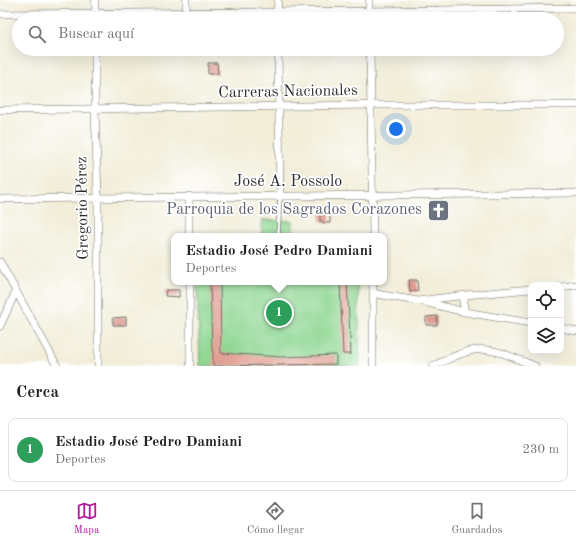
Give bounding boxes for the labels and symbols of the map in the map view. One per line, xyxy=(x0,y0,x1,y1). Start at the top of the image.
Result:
street label: Carreras Nacionales xyxy=(218,83,358,101)
your location xyxy=(386,119,406,139)
street label: Gregorio Pérez xyxy=(74,156,92,260)
street label: José A. Possolo xyxy=(234,174,342,190)
church icon: Parroquia de los Sagrados Corazones xyxy=(425,197,451,223)
place label: Parroquia de los Sagrados Corazones xyxy=(166,202,422,218)
pin: 1 xyxy=(266,298,292,328)

